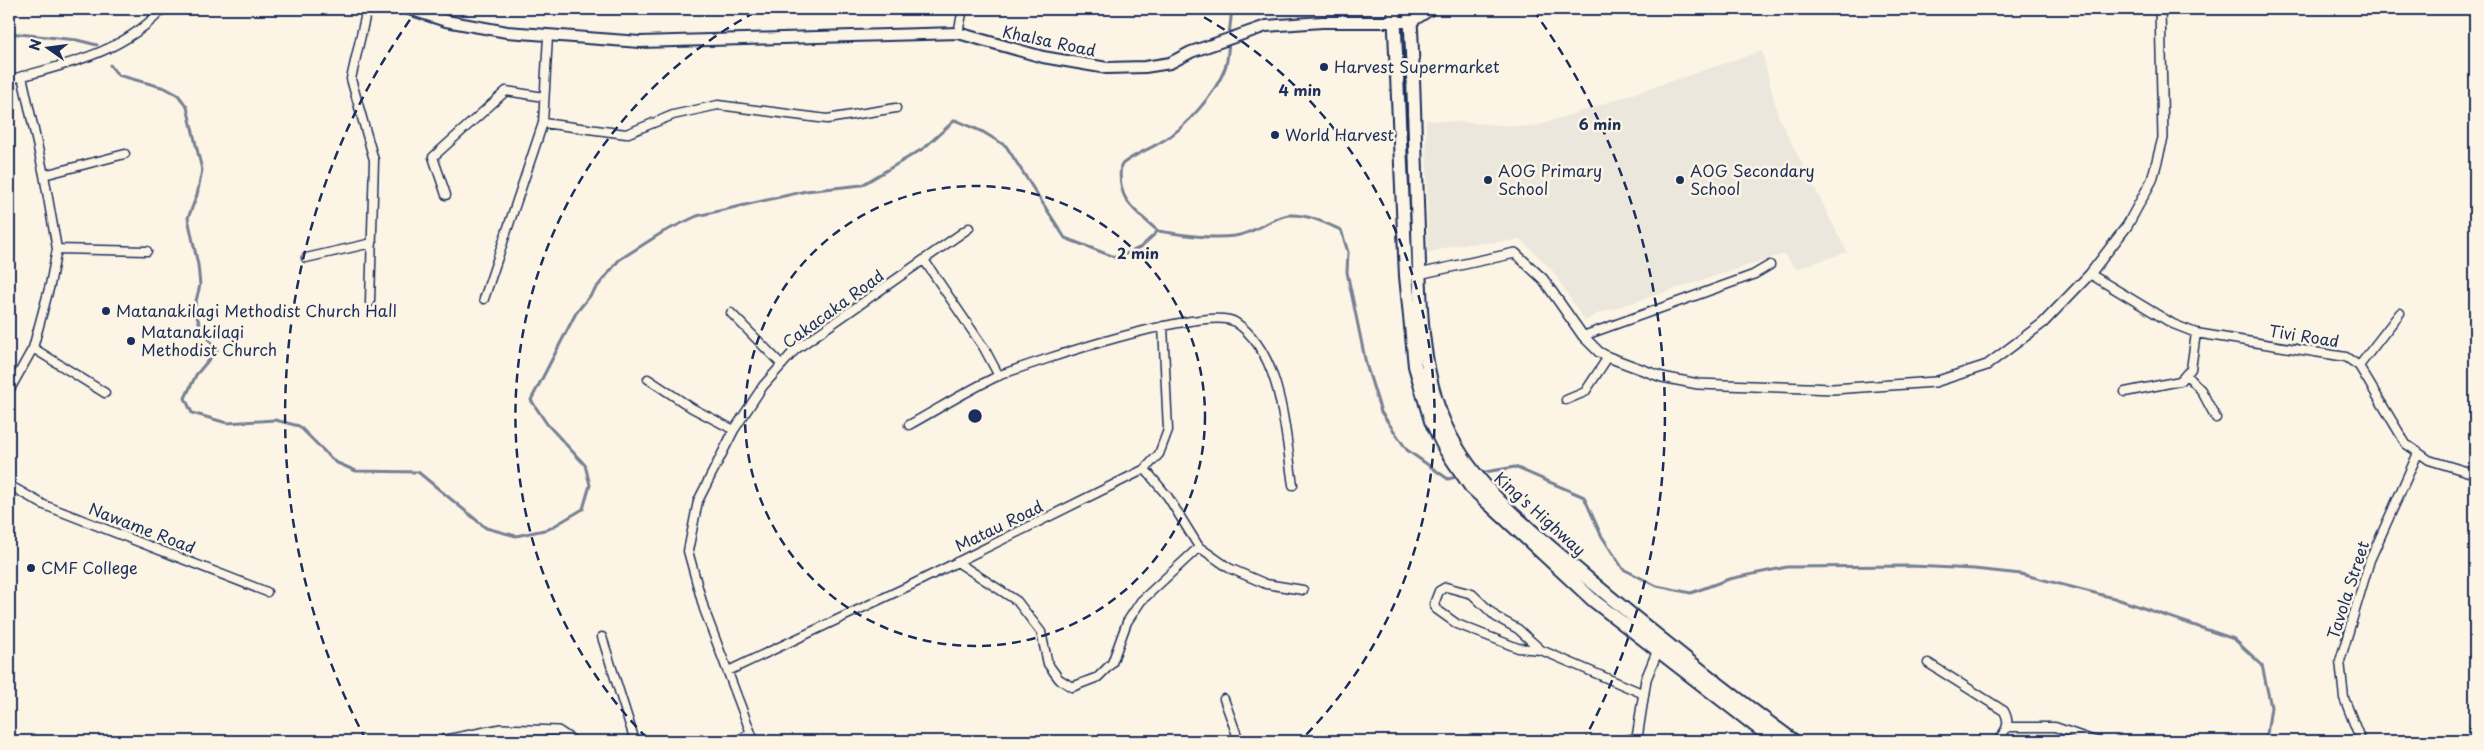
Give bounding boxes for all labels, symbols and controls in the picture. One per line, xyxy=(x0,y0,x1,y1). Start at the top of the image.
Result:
street label: Khalsa Road xyxy=(1000,18,1098,62)
north arrow xyxy=(22,22,72,72)
text: N xyxy=(23,37,46,53)
place label: Harvest Supermarket xyxy=(1334,54,1500,78)
marker: Harvest Supermarket xyxy=(1318,61,1330,73)
text: 4 min xyxy=(1279,78,1321,101)
text: 6 min xyxy=(1579,112,1621,135)
place label: World Harvest xyxy=(1285,122,1394,146)
marker: World Harvest xyxy=(1269,129,1281,141)
place label: AOG Primary School xyxy=(1498,158,1602,200)
place label: AOG Secondary School xyxy=(1690,158,1815,200)
marker: AOG Primary School xyxy=(1482,174,1494,186)
marker: AOG Secondary School xyxy=(1674,174,1686,186)
text: 2 min xyxy=(1117,241,1159,264)
street label: Cakacaka Road xyxy=(777,263,888,353)
place label: Matanakilagi Methodist Church Hall xyxy=(116,298,397,322)
marker: Matanakilagi Methodist Church Hall xyxy=(100,305,112,317)
street label: Tivi Road xyxy=(2267,318,2341,352)
place label: Matanakilagi Methodist Church xyxy=(141,319,277,361)
marker: Matanakilagi Methodist Church xyxy=(125,335,137,347)
centre of rings xyxy=(966,407,984,425)
street label: King's Highway xyxy=(1490,466,1592,561)
street label: Matau Road xyxy=(950,493,1047,557)
street label: Nawame Road xyxy=(86,496,199,558)
street label: Tavola Street xyxy=(2320,537,2374,642)
place label: CMF College xyxy=(41,555,138,579)
marker: CMF College xyxy=(25,562,37,574)

